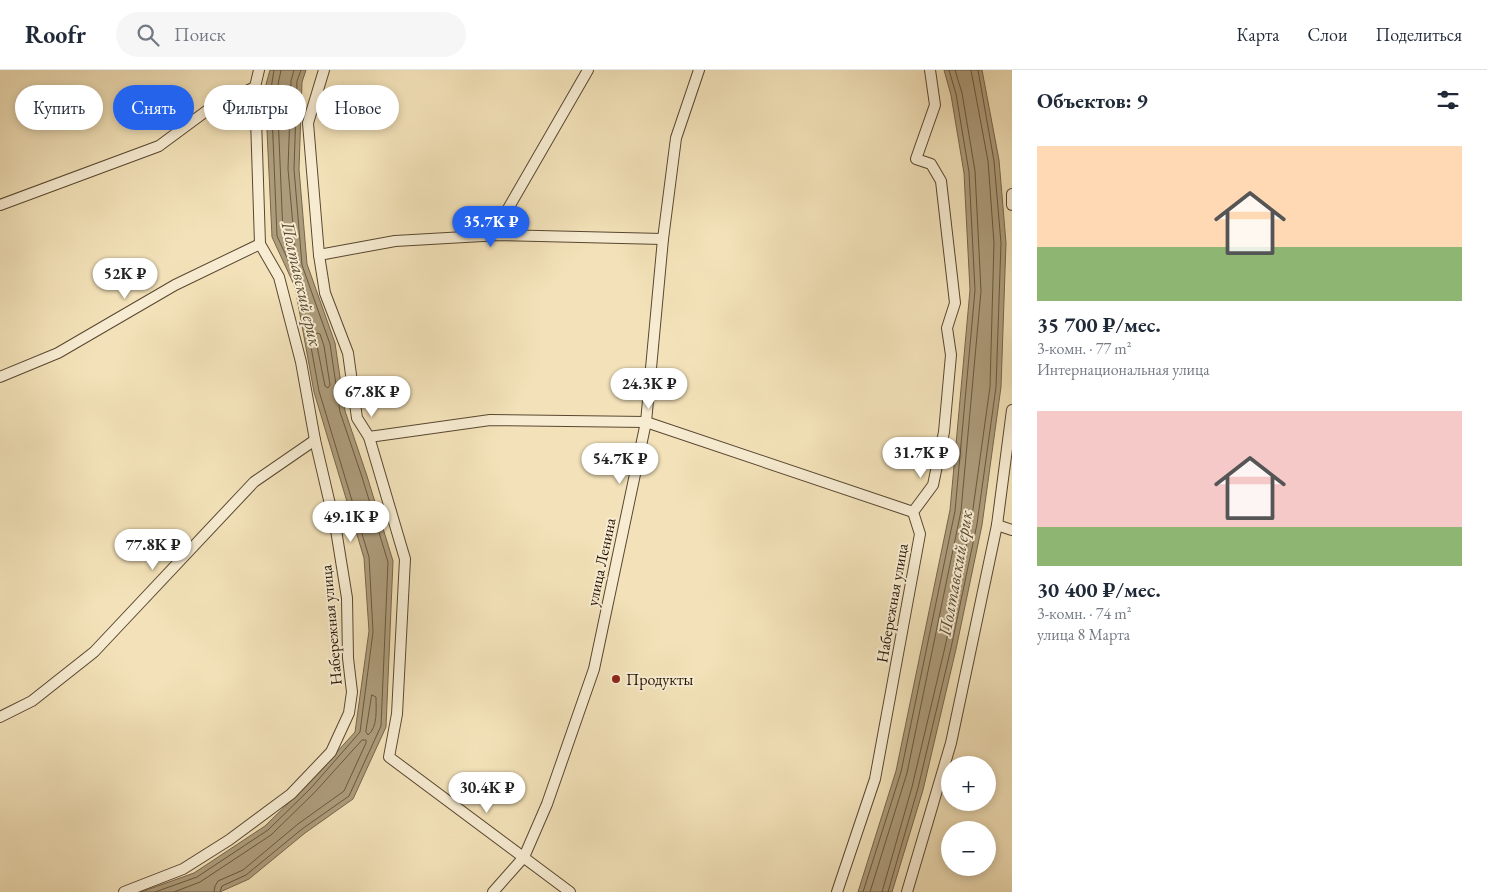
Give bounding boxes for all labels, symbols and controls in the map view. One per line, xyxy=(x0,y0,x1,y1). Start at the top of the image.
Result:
search box xyxy=(116,12,466,57)
text: Roofr xyxy=(25,19,86,50)
icon: search xyxy=(134,21,162,49)
text: Поиск xyxy=(174,22,226,47)
text: Карта xyxy=(1237,23,1280,46)
text: Слои xyxy=(1308,23,1347,46)
text: Поделиться xyxy=(1375,23,1462,46)
chip: Купить xyxy=(15,85,103,130)
chip: Снять xyxy=(113,85,194,130)
chip: Фильтры xyxy=(204,85,306,130)
chip: Новое xyxy=(316,85,399,130)
icon: filters xyxy=(1434,86,1462,114)
text: Объектов: 9 xyxy=(1037,87,1148,114)
icon: home xyxy=(1205,178,1295,268)
pin: 35.7K ₽ xyxy=(445,206,537,248)
text: 35.7K ₽ xyxy=(463,211,519,232)
water label: Полтавский ерик xyxy=(275,219,328,349)
pin: 52K ₽ xyxy=(90,258,160,300)
text: 52K ₽ xyxy=(104,263,146,284)
text: 35 700 ₽/мес. xyxy=(1037,311,1161,338)
text: 3-комн. · 77 m² xyxy=(1037,338,1132,359)
text: Интернациональная улица xyxy=(1037,359,1210,380)
pin: 24.3K ₽ xyxy=(603,368,695,410)
text: 24.3K ₽ xyxy=(621,373,677,394)
pin: 67.8K ₽ xyxy=(326,376,418,418)
text: 67.8K ₽ xyxy=(344,381,400,402)
pin: 31.7K ₽ xyxy=(875,436,967,479)
pin: 54.7K ₽ xyxy=(574,442,666,485)
text: 31.7K ₽ xyxy=(893,442,949,463)
icon: home xyxy=(1205,443,1295,533)
text: 54.7K ₽ xyxy=(592,448,648,469)
pin: 49.1K ₽ xyxy=(305,500,397,543)
text: 49.1K ₽ xyxy=(323,506,379,527)
water label: Полтавский ерик xyxy=(932,508,978,639)
street label: улица Ленина xyxy=(581,515,621,608)
pin: 77.8K ₽ xyxy=(107,528,199,571)
text: 77.8K ₽ xyxy=(125,534,181,555)
street label: Набережная улица xyxy=(871,541,913,664)
street label: Набережная улица xyxy=(315,563,347,686)
text: 30 400 ₽/мес. xyxy=(1037,576,1161,603)
text: 3-комн. · 74 m² xyxy=(1037,603,1132,624)
text: улица 8 Марта xyxy=(1037,624,1130,645)
place label: Продукты xyxy=(626,669,694,690)
marker: Продукты xyxy=(610,673,622,685)
map controls xyxy=(941,756,996,876)
button: + xyxy=(941,756,996,811)
pin: 30.4K ₽ xyxy=(441,772,533,814)
text: 30.4K ₽ xyxy=(459,777,515,798)
button: − xyxy=(941,821,996,876)

